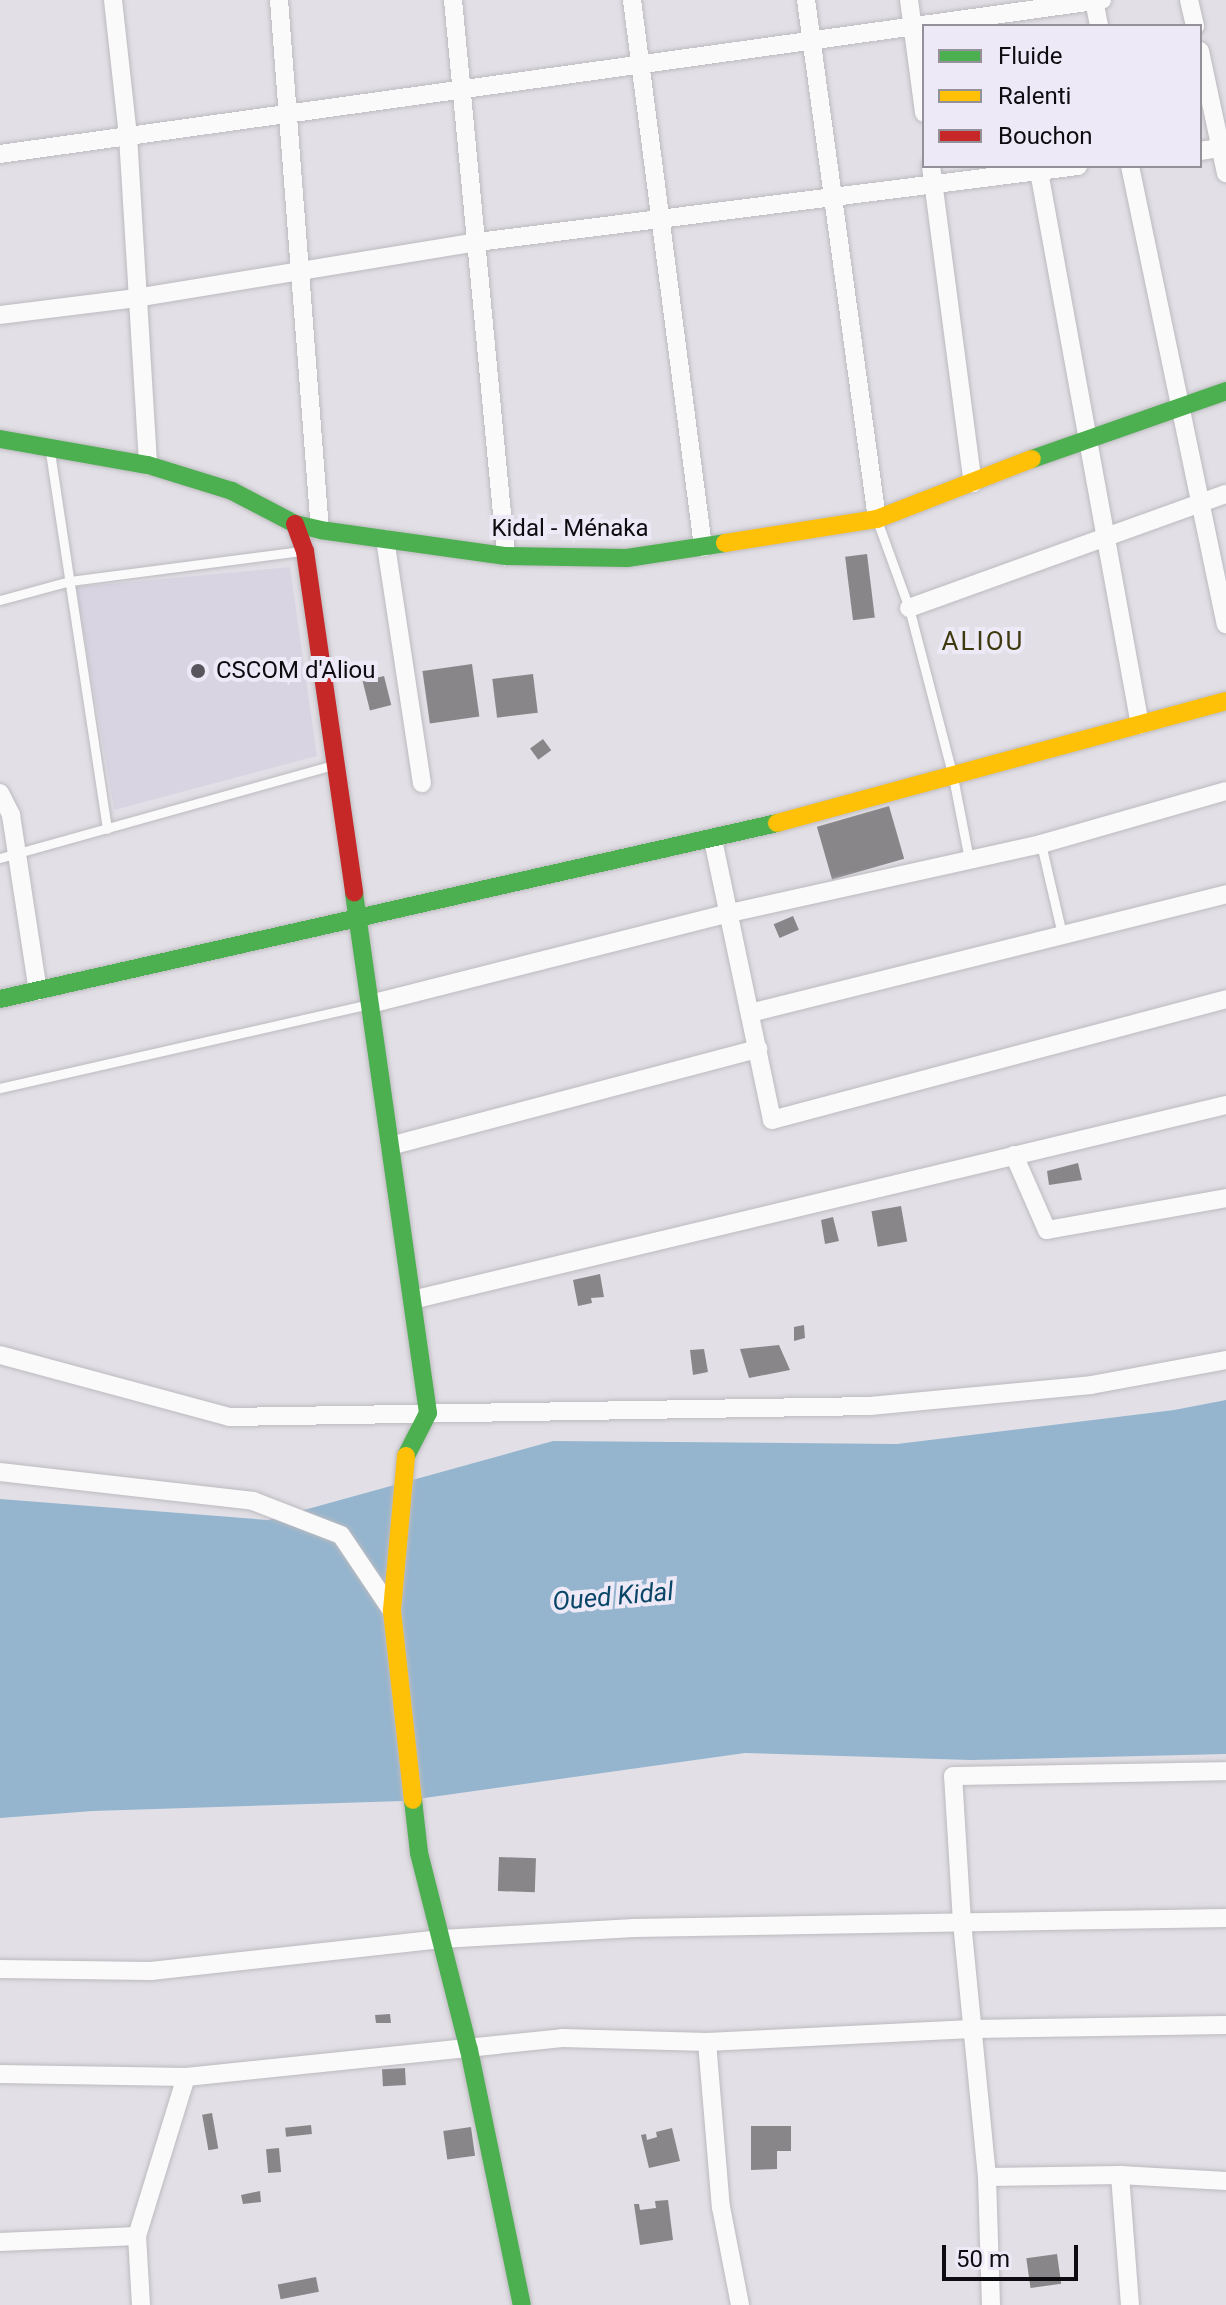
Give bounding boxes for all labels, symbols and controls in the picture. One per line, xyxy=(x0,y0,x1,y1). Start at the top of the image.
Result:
legend xyxy=(922,24,1202,168)
text: Fluide xyxy=(998,42,1062,70)
text: Ralenti xyxy=(998,82,1071,110)
text: Bouchon xyxy=(998,122,1093,150)
street label: Kidal - Ménaka xyxy=(491,515,649,543)
district label: ALIOU xyxy=(942,626,1024,658)
place label: CSCOM d'Aliou xyxy=(216,657,375,685)
marker: CSCOM d'Aliou xyxy=(187,660,209,682)
water label: Oued Kidal xyxy=(551,1576,675,1618)
scale bar xyxy=(946,2229,1082,2279)
text: 50 m xyxy=(956,2245,1010,2273)

